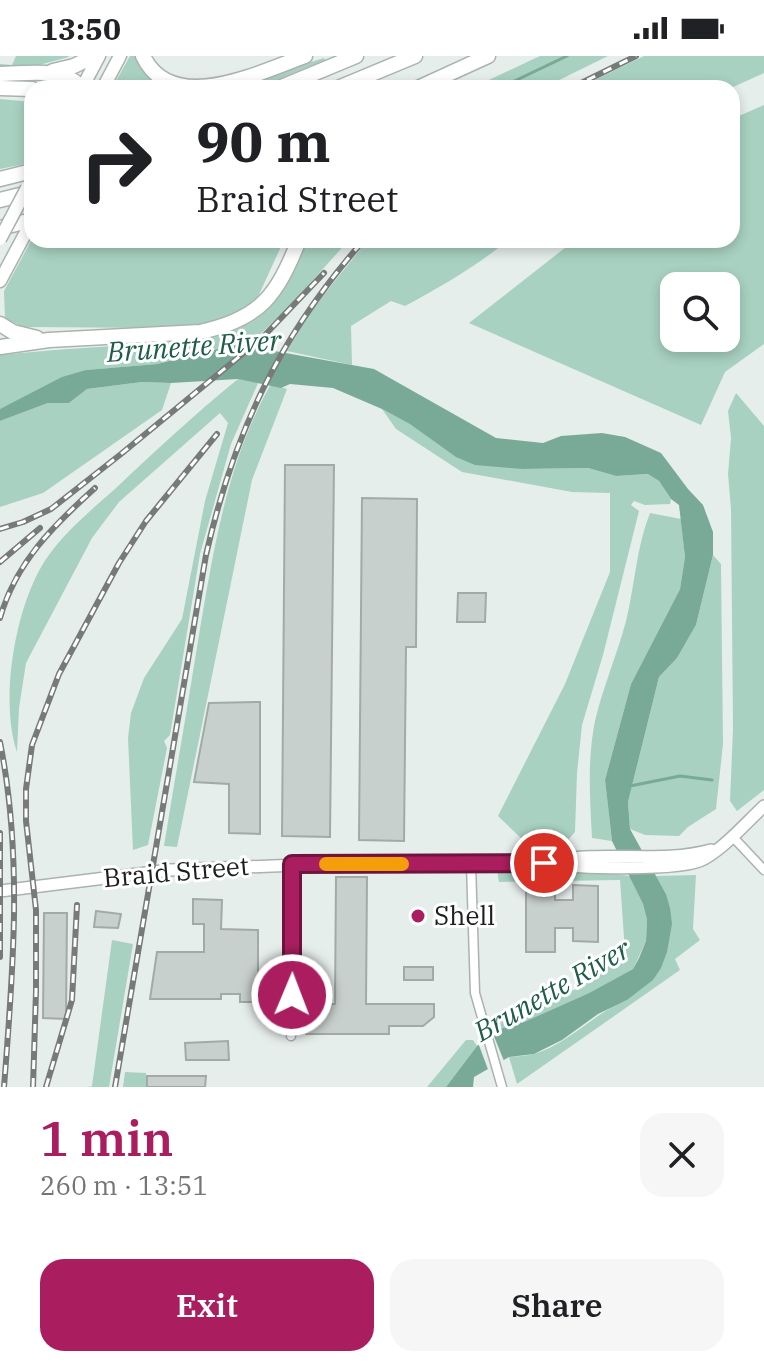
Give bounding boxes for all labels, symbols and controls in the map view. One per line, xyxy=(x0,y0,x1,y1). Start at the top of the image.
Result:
text: 13:50 xyxy=(40,9,121,48)
text: 90 m xyxy=(196,105,331,177)
icon: right xyxy=(64,112,168,216)
text: Braid Street xyxy=(196,175,398,222)
map controls xyxy=(660,272,740,352)
button: search xyxy=(660,272,740,352)
water label: Brunette River xyxy=(105,321,283,370)
pin xyxy=(510,829,578,897)
icon: arrive xyxy=(522,841,566,885)
street label: Braid Street xyxy=(102,848,250,894)
place label: Shell xyxy=(434,898,495,932)
marker: Shell xyxy=(409,907,427,925)
water label: Brunette River xyxy=(466,929,637,1050)
position arrow xyxy=(250,953,334,1037)
text: 1 min xyxy=(40,1107,173,1169)
button: close xyxy=(640,1113,724,1197)
text: 260 m · 13:51 xyxy=(40,1168,208,1202)
button: Exit xyxy=(40,1259,374,1351)
button: Share xyxy=(390,1259,724,1351)

